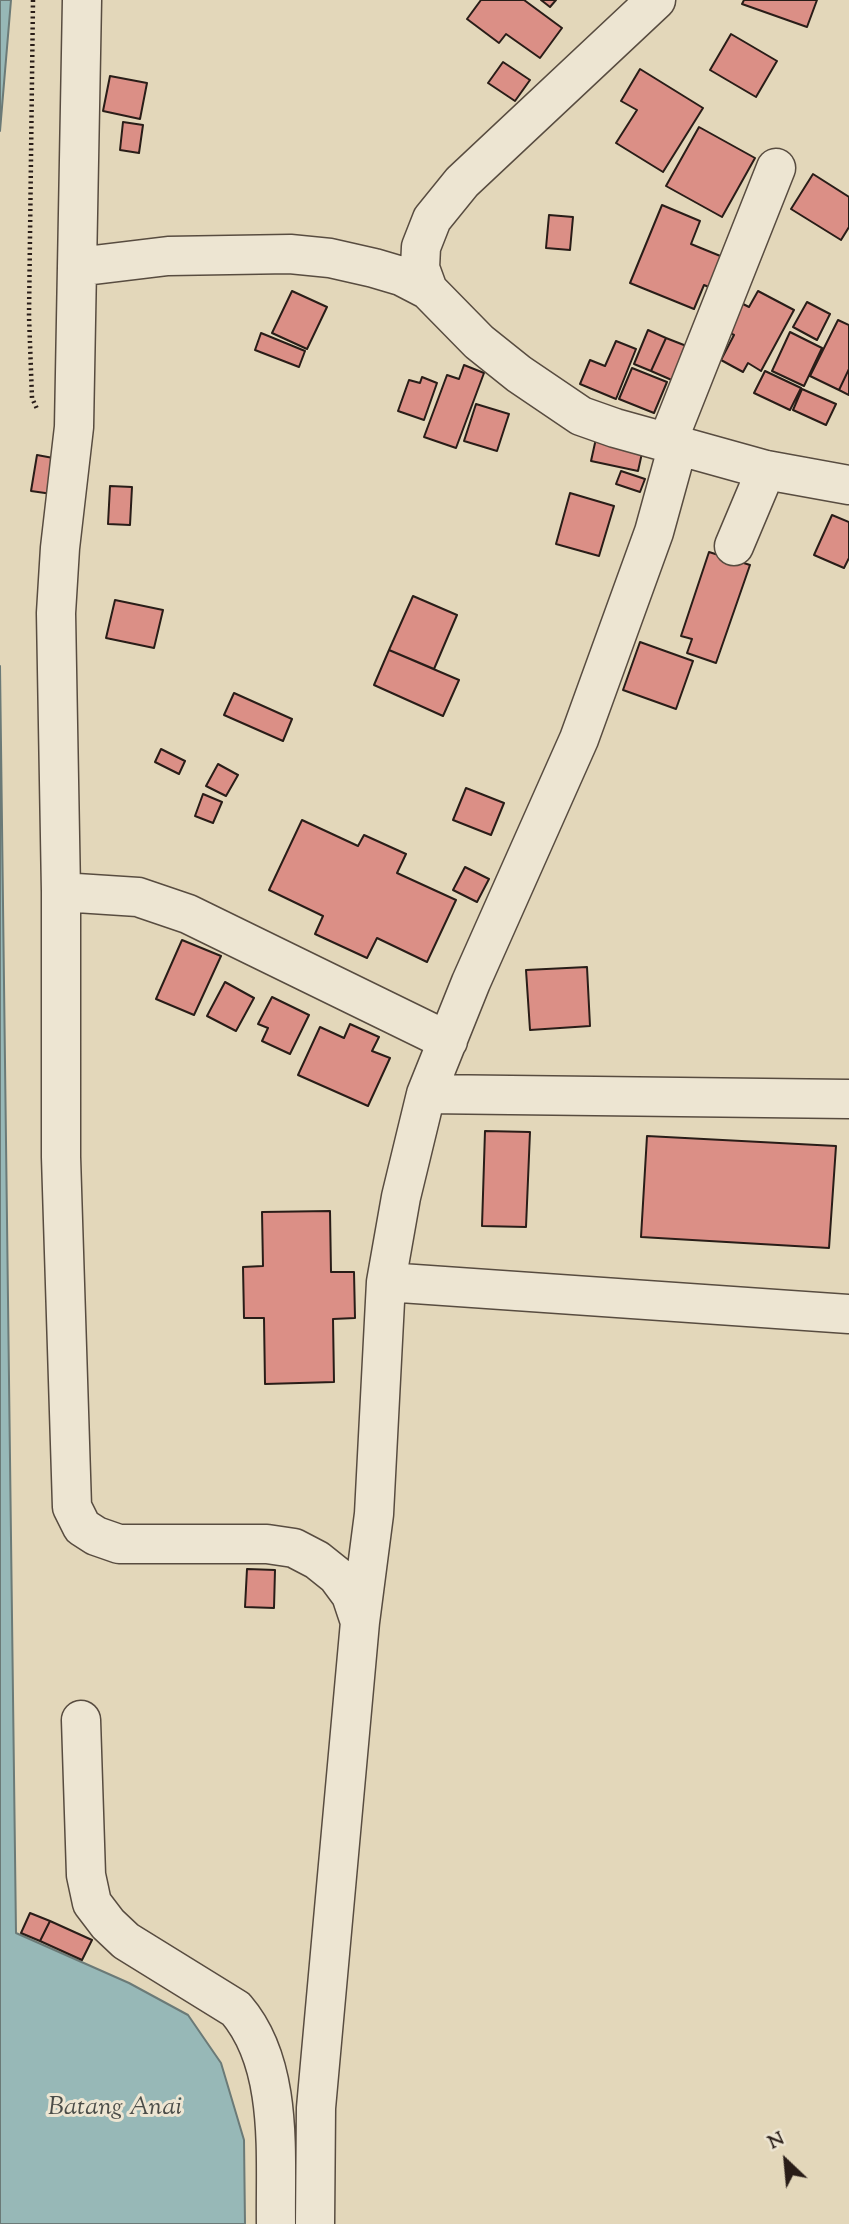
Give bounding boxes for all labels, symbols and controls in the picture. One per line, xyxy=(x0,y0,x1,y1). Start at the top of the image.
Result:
water label: Batang Anai xyxy=(48,2094,182,2126)
north arrow xyxy=(751,2126,821,2196)
text: N xyxy=(764,2126,789,2157)

